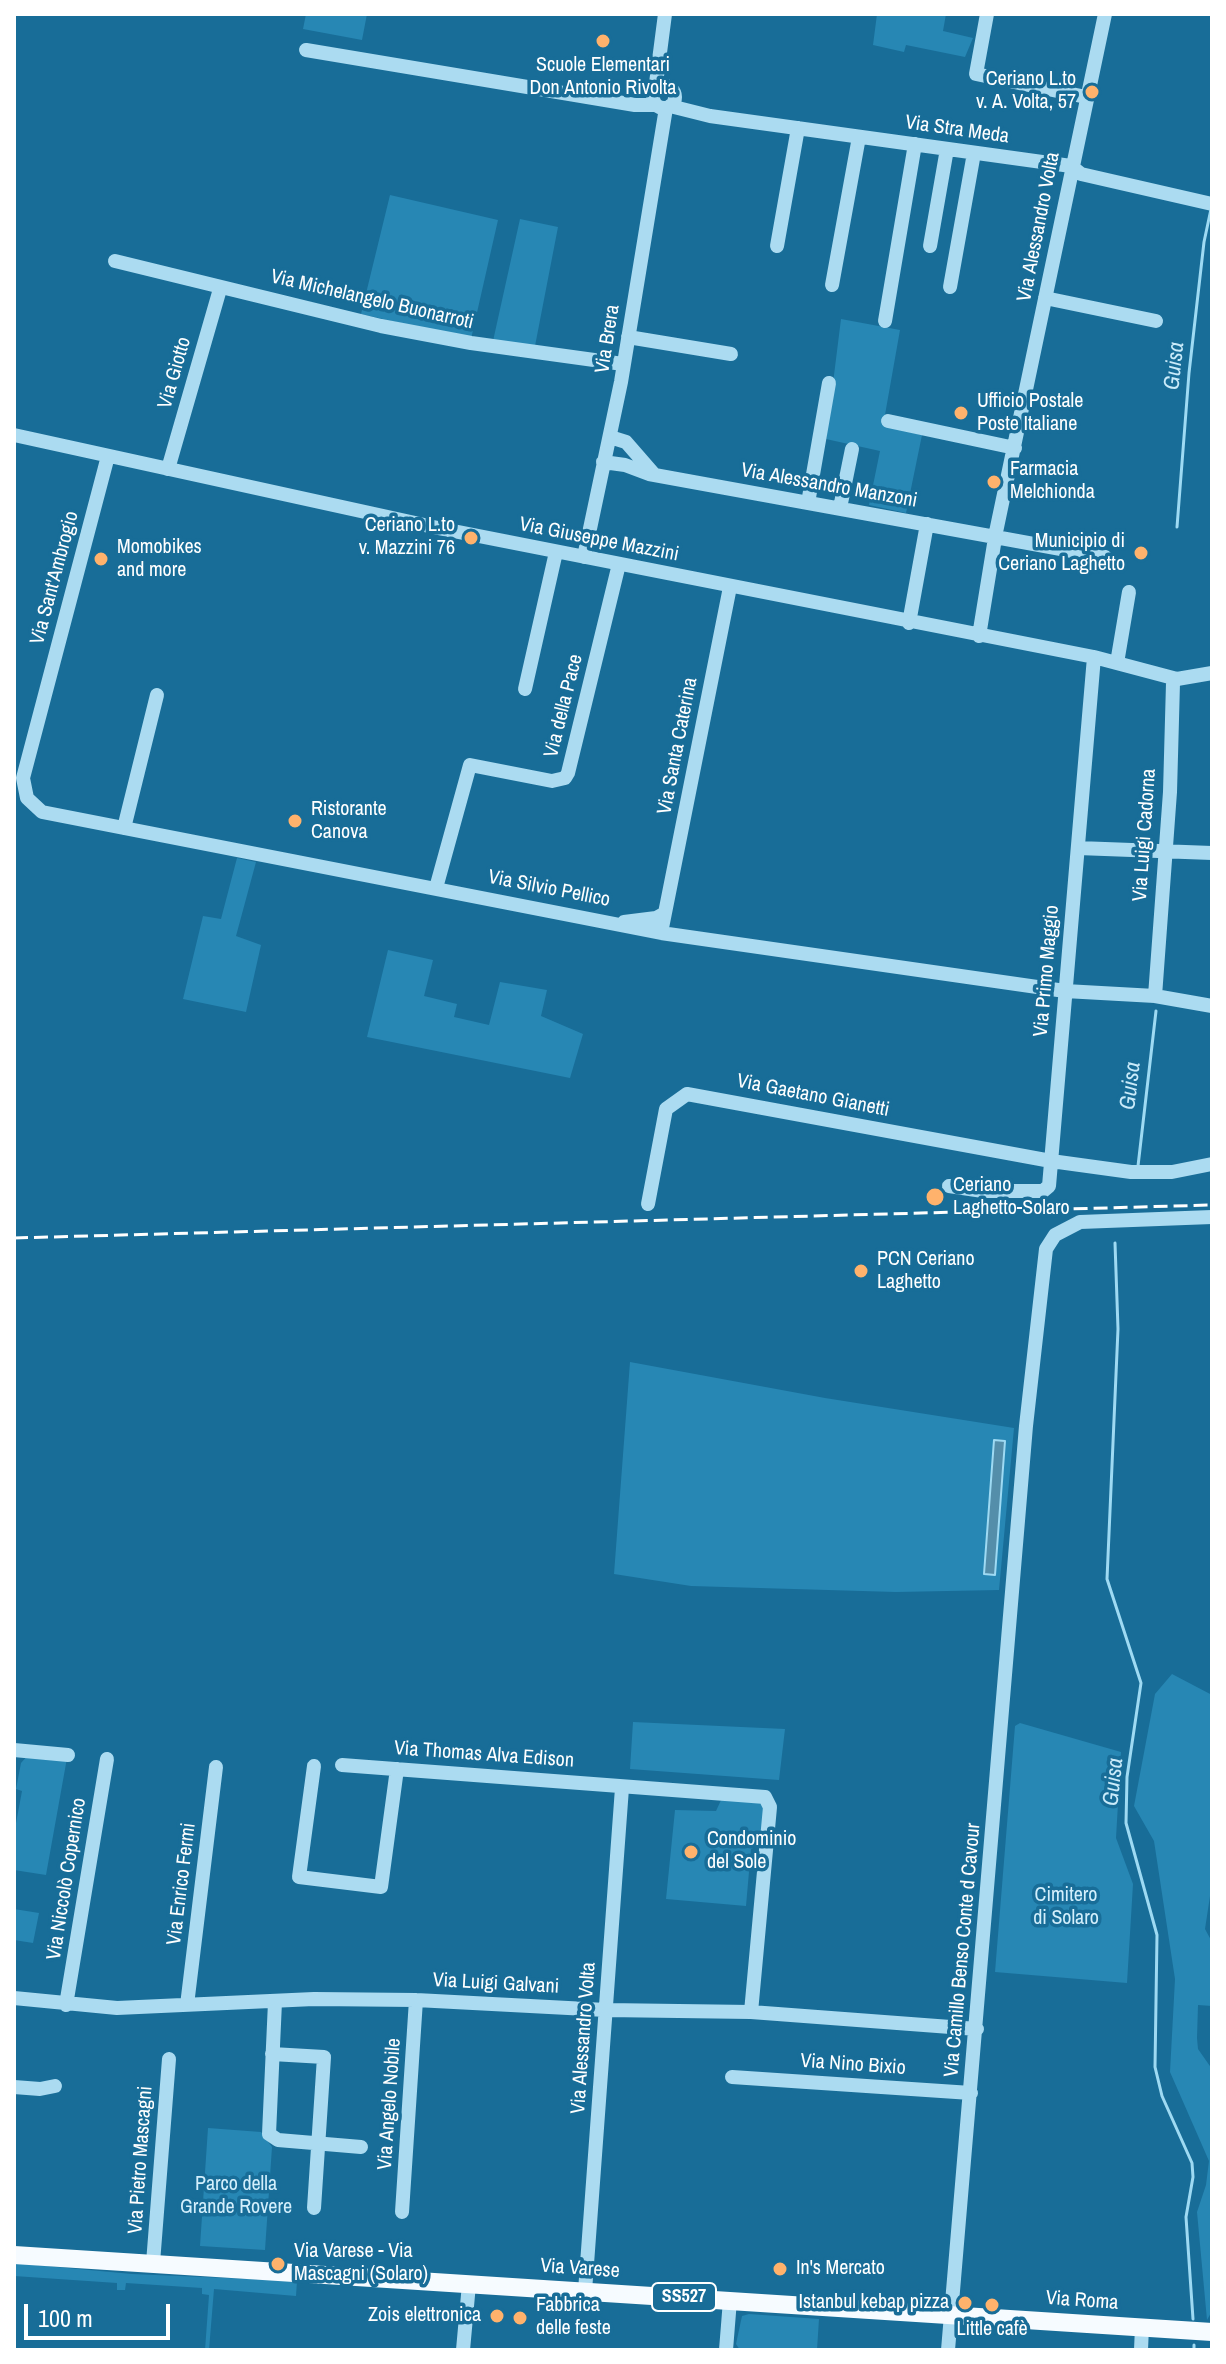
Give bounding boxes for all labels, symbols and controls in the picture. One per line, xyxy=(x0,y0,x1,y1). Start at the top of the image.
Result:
marker: Scuole Elementari Don Antonio Rivolta xyxy=(594,32,612,50)
place label: Scuole Elementari Don Antonio Rivolta xyxy=(530,54,676,101)
place label: Ceriano L.to v. A. Volta, 57 xyxy=(976,68,1076,115)
marker: Ceriano L.to v. A. Volta, 57 xyxy=(1083,83,1101,101)
street label: Via Stra Meda xyxy=(904,111,1010,149)
street label: Via Alessandro Volta xyxy=(1013,150,1065,304)
street label: Via Michelangelo Buonarroti xyxy=(268,265,476,335)
street label: Via Brera xyxy=(591,303,625,375)
street label: Via Giotto xyxy=(153,334,197,412)
water label: Guisa xyxy=(1159,341,1191,391)
place label: Ufficio Postale Poste Italiane xyxy=(977,390,1083,437)
marker: Ufficio Postale Poste Italiane xyxy=(952,404,970,422)
place label: Farmacia Melchionda xyxy=(1010,458,1095,505)
street label: Via Alessandro Manzoni xyxy=(739,459,919,513)
marker: Farmacia Melchionda xyxy=(985,473,1003,491)
street label: Via Sant'Ambrogio xyxy=(26,509,84,647)
street label: Via Giuseppe Mazzini xyxy=(517,513,681,567)
place label: Ceriano L.to v. Mazzini 76 xyxy=(359,514,455,561)
marker: Ceriano L.to v. Mazzini 76 xyxy=(462,529,480,547)
place label: Municipio di Ceriano Laghetto xyxy=(998,530,1125,577)
place label: Momobikes and more xyxy=(117,536,202,583)
marker: Municipio di Ceriano Laghetto xyxy=(1132,544,1150,562)
marker: Momobikes and more xyxy=(92,550,110,568)
street label: Via della Pace xyxy=(540,652,588,760)
street label: Via Santa Caterina xyxy=(653,675,703,817)
street label: Via Luigi Cadorna xyxy=(1128,768,1162,902)
place label: Ristorante Canova xyxy=(311,798,387,845)
marker: Ristorante Canova xyxy=(286,812,304,830)
street label: Via Silvio Pellico xyxy=(486,865,612,913)
street label: Via Primo Maggio xyxy=(1029,904,1065,1038)
water label: Guisa xyxy=(1115,1061,1147,1111)
street label: Via Gaetano Gianetti xyxy=(735,1069,891,1123)
place label: Ceriano Laghetto-Solaro xyxy=(953,1174,1070,1221)
marker: Ceriano Laghetto-Solaro xyxy=(924,1186,946,1208)
place label: PCN Ceriano Laghetto xyxy=(877,1248,975,1295)
marker: PCN Ceriano Laghetto xyxy=(852,1262,870,1280)
street label: Via Thomas Alva Edison xyxy=(393,1737,575,1773)
water label: Guisa xyxy=(1098,1757,1130,1807)
street label: Via Niccolò Copernico xyxy=(42,1796,92,1962)
street label: Via Enrico Fermi xyxy=(163,1822,201,1946)
street label: Via Camillo Benso Conte d Cavour xyxy=(940,1822,986,2078)
place label: Condominio del Sole xyxy=(707,1828,796,1875)
marker: Condominio del Sole xyxy=(682,1843,700,1861)
park label: Cimitero di Solaro xyxy=(1033,1884,1099,1931)
street label: Via Alessandro Volta xyxy=(567,1961,601,2115)
street label: Via Luigi Galvani xyxy=(432,1969,560,1999)
street label: Via Angelo Nobile xyxy=(373,2037,407,2171)
street label: Via Nino Bixio xyxy=(800,2049,906,2081)
street label: Via Pietro Mascagni xyxy=(124,2085,158,2235)
park label: Parco della Grande Rovere xyxy=(180,2173,292,2220)
place label: Via Varese - Via Mascagni (Solaro) xyxy=(294,2240,428,2287)
street label: Via Varese xyxy=(539,2254,621,2284)
marker: Via Varese - Via Mascagni (Solaro) xyxy=(269,2255,287,2273)
place label: In's Mercato xyxy=(796,2257,885,2281)
marker: In's Mercato xyxy=(771,2260,789,2278)
road number: SS527 xyxy=(652,2283,716,2311)
street label: Via Roma xyxy=(1045,2286,1119,2316)
scale bar xyxy=(28,2288,174,2338)
place label: Istanbul kebap pizza xyxy=(799,2291,949,2315)
place label: Fabbrica delle feste xyxy=(536,2294,611,2341)
marker: Istanbul kebap pizza xyxy=(956,2294,974,2312)
marker: Little cafè xyxy=(983,2296,1001,2314)
text: 100 m xyxy=(38,2302,93,2334)
place label: Zois elettronica xyxy=(368,2304,481,2328)
marker: Zois elettronica xyxy=(488,2307,506,2325)
marker: Fabbrica delle feste xyxy=(511,2309,529,2327)
place label: Little cafè xyxy=(956,2318,1028,2342)

